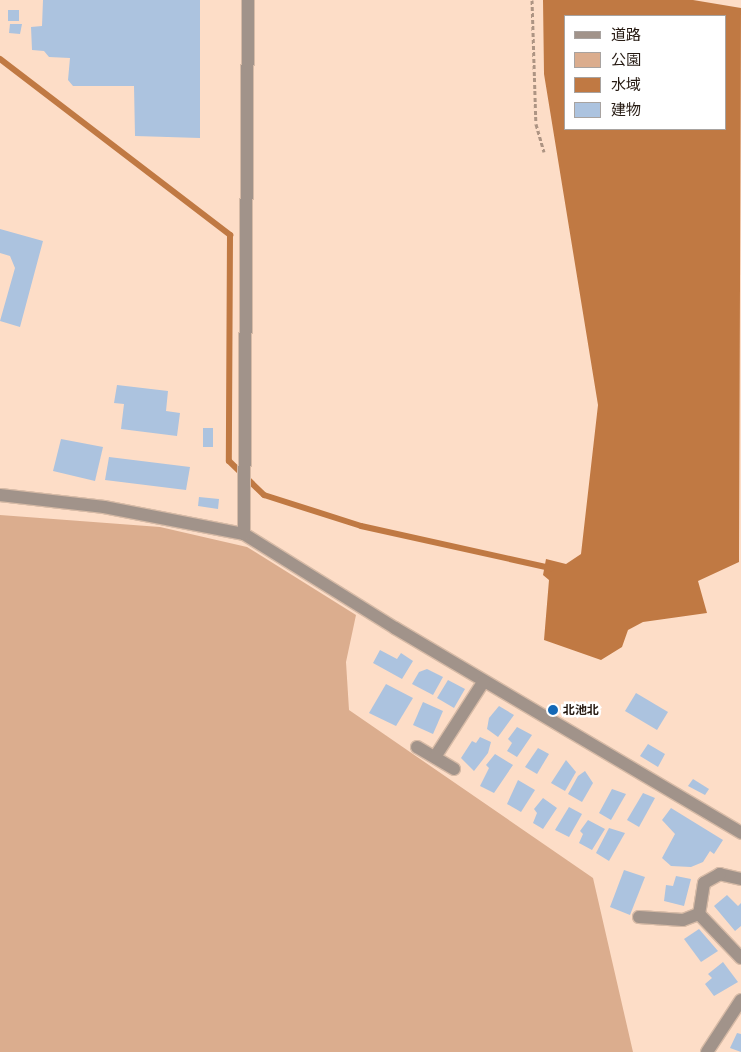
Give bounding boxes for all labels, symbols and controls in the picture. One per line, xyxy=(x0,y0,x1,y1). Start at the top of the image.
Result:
legend xyxy=(564,15,726,130)
text: 道路 xyxy=(611,23,641,46)
text: 公園 xyxy=(611,48,641,71)
text: 水域 xyxy=(611,73,641,96)
text: 建物 xyxy=(611,98,641,121)
place label: 北池北 xyxy=(563,703,599,717)
marker: 北池北 xyxy=(547,704,559,716)

